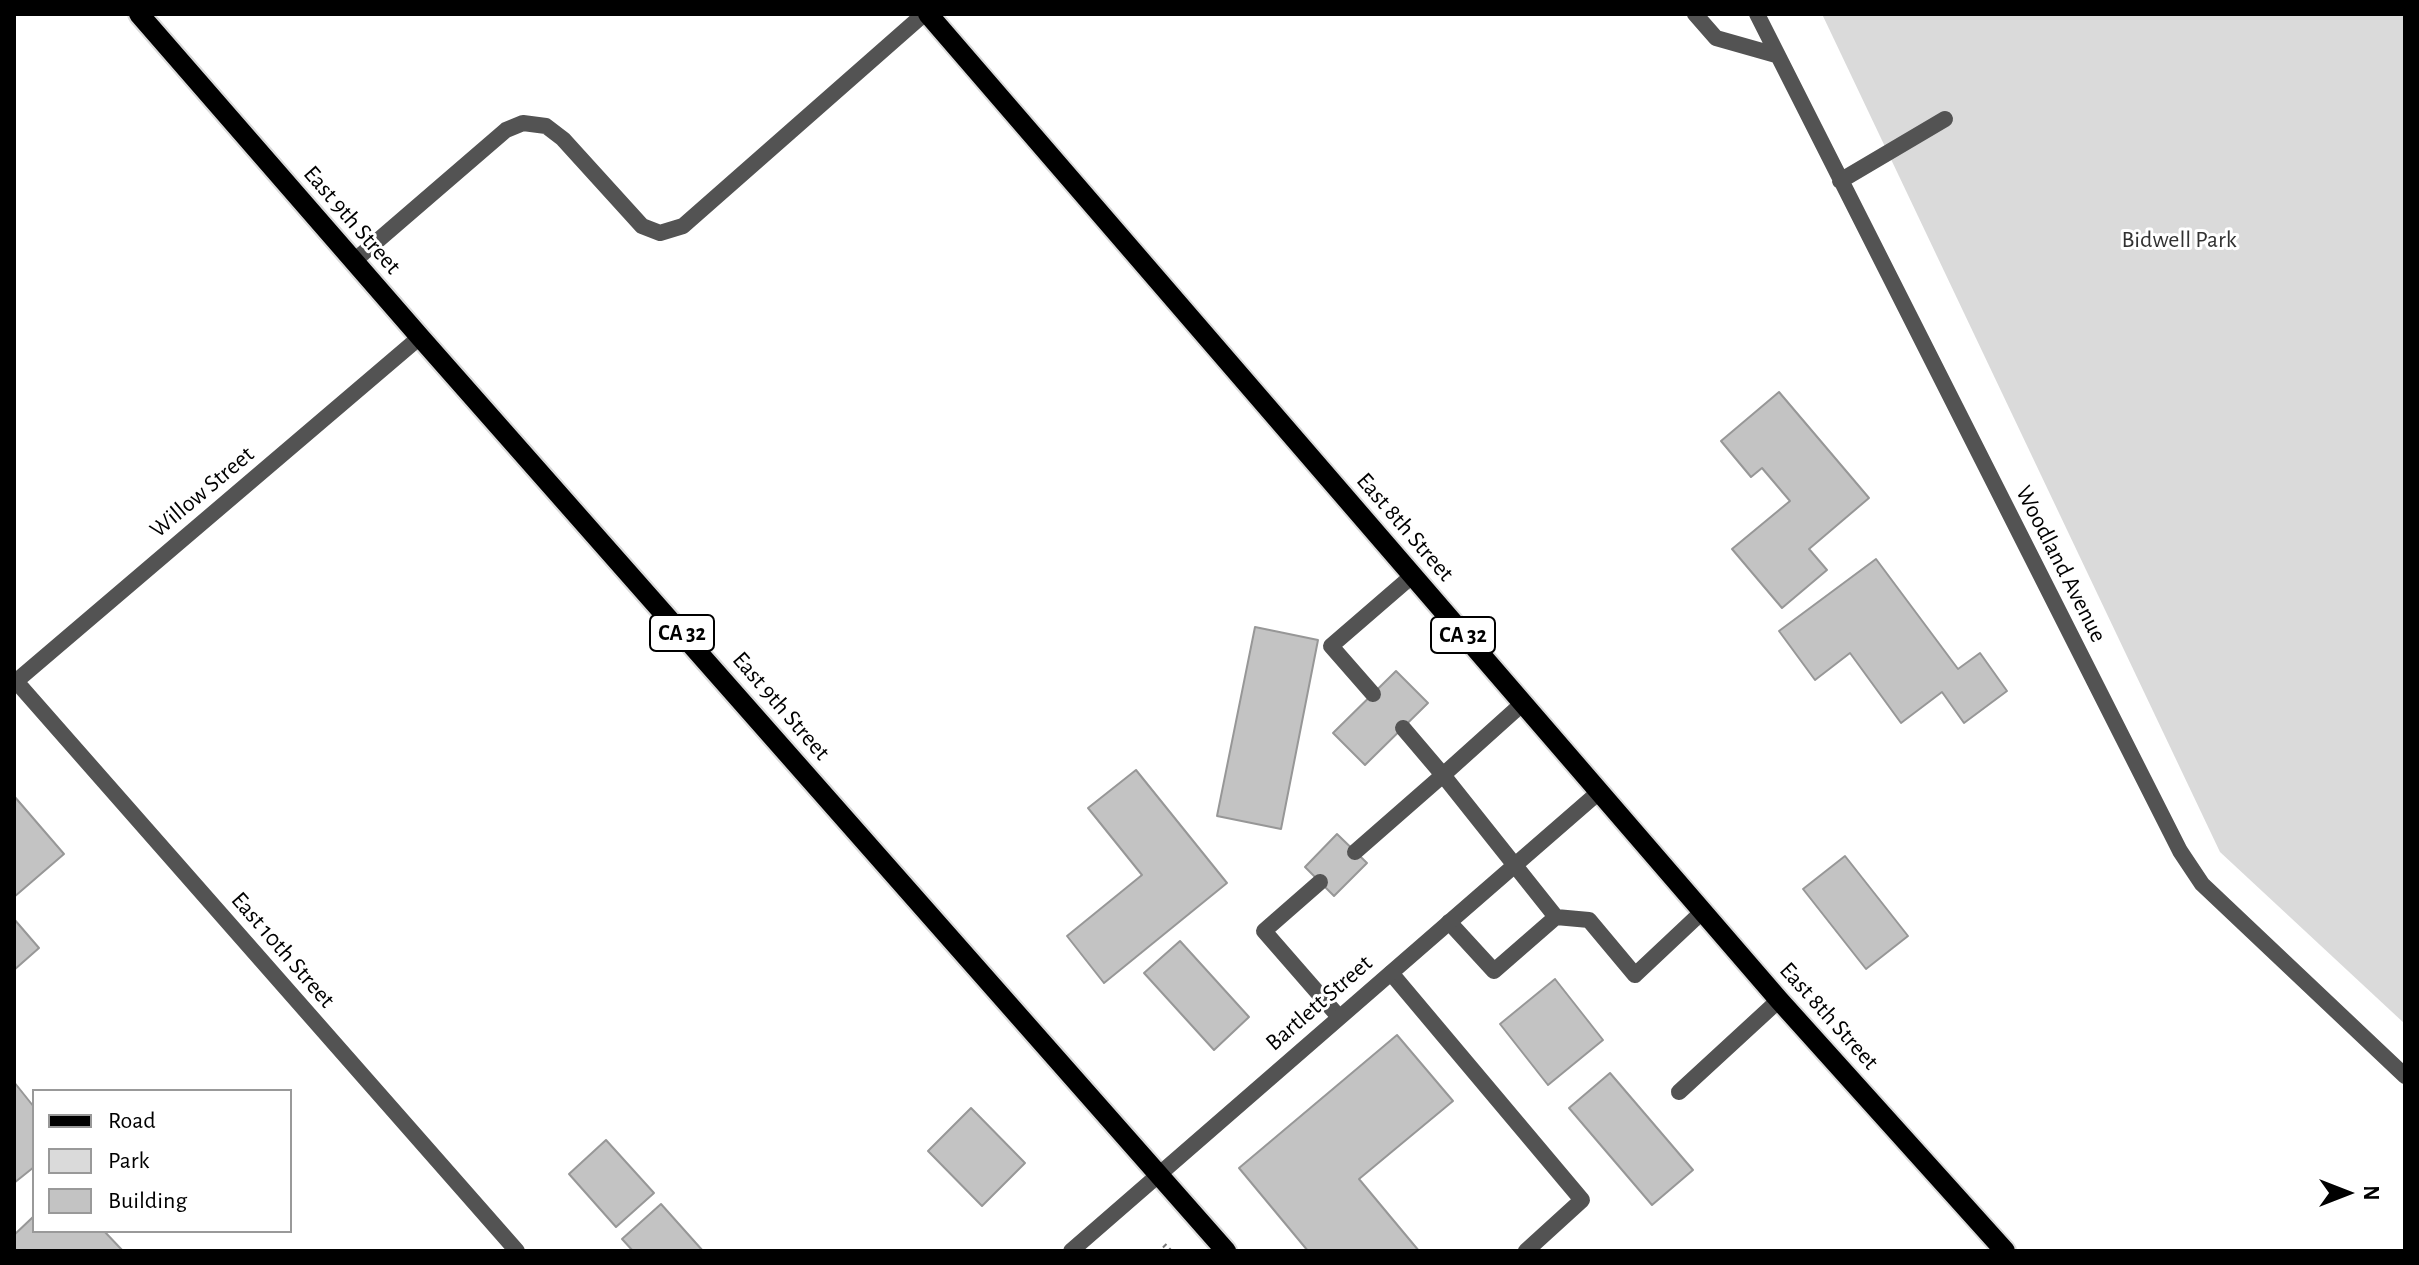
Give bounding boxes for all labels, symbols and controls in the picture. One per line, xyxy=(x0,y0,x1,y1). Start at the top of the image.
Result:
street label: East 9th Street xyxy=(297,160,407,280)
park label: Bidwell Park xyxy=(2121,226,2237,254)
street label: Willow Street xyxy=(144,440,260,544)
street label: East 8th Street xyxy=(1350,467,1460,587)
street label: Woodland Avenue xyxy=(2009,481,2113,647)
road number: CA 32 xyxy=(650,615,714,651)
road number: CA 32 xyxy=(1431,617,1495,653)
street label: East 9th Street xyxy=(726,646,836,766)
street label: East 10th Street xyxy=(225,886,341,1014)
street label: Bartlett Street xyxy=(1260,949,1378,1057)
street label: East 8th Street xyxy=(1773,956,1885,1076)
legend xyxy=(32,1089,292,1233)
text: Road xyxy=(108,1109,156,1133)
text: Park xyxy=(108,1149,149,1173)
north arrow xyxy=(2307,1153,2387,1233)
text: N xyxy=(2360,1185,2382,1201)
text: Building xyxy=(108,1189,187,1213)

